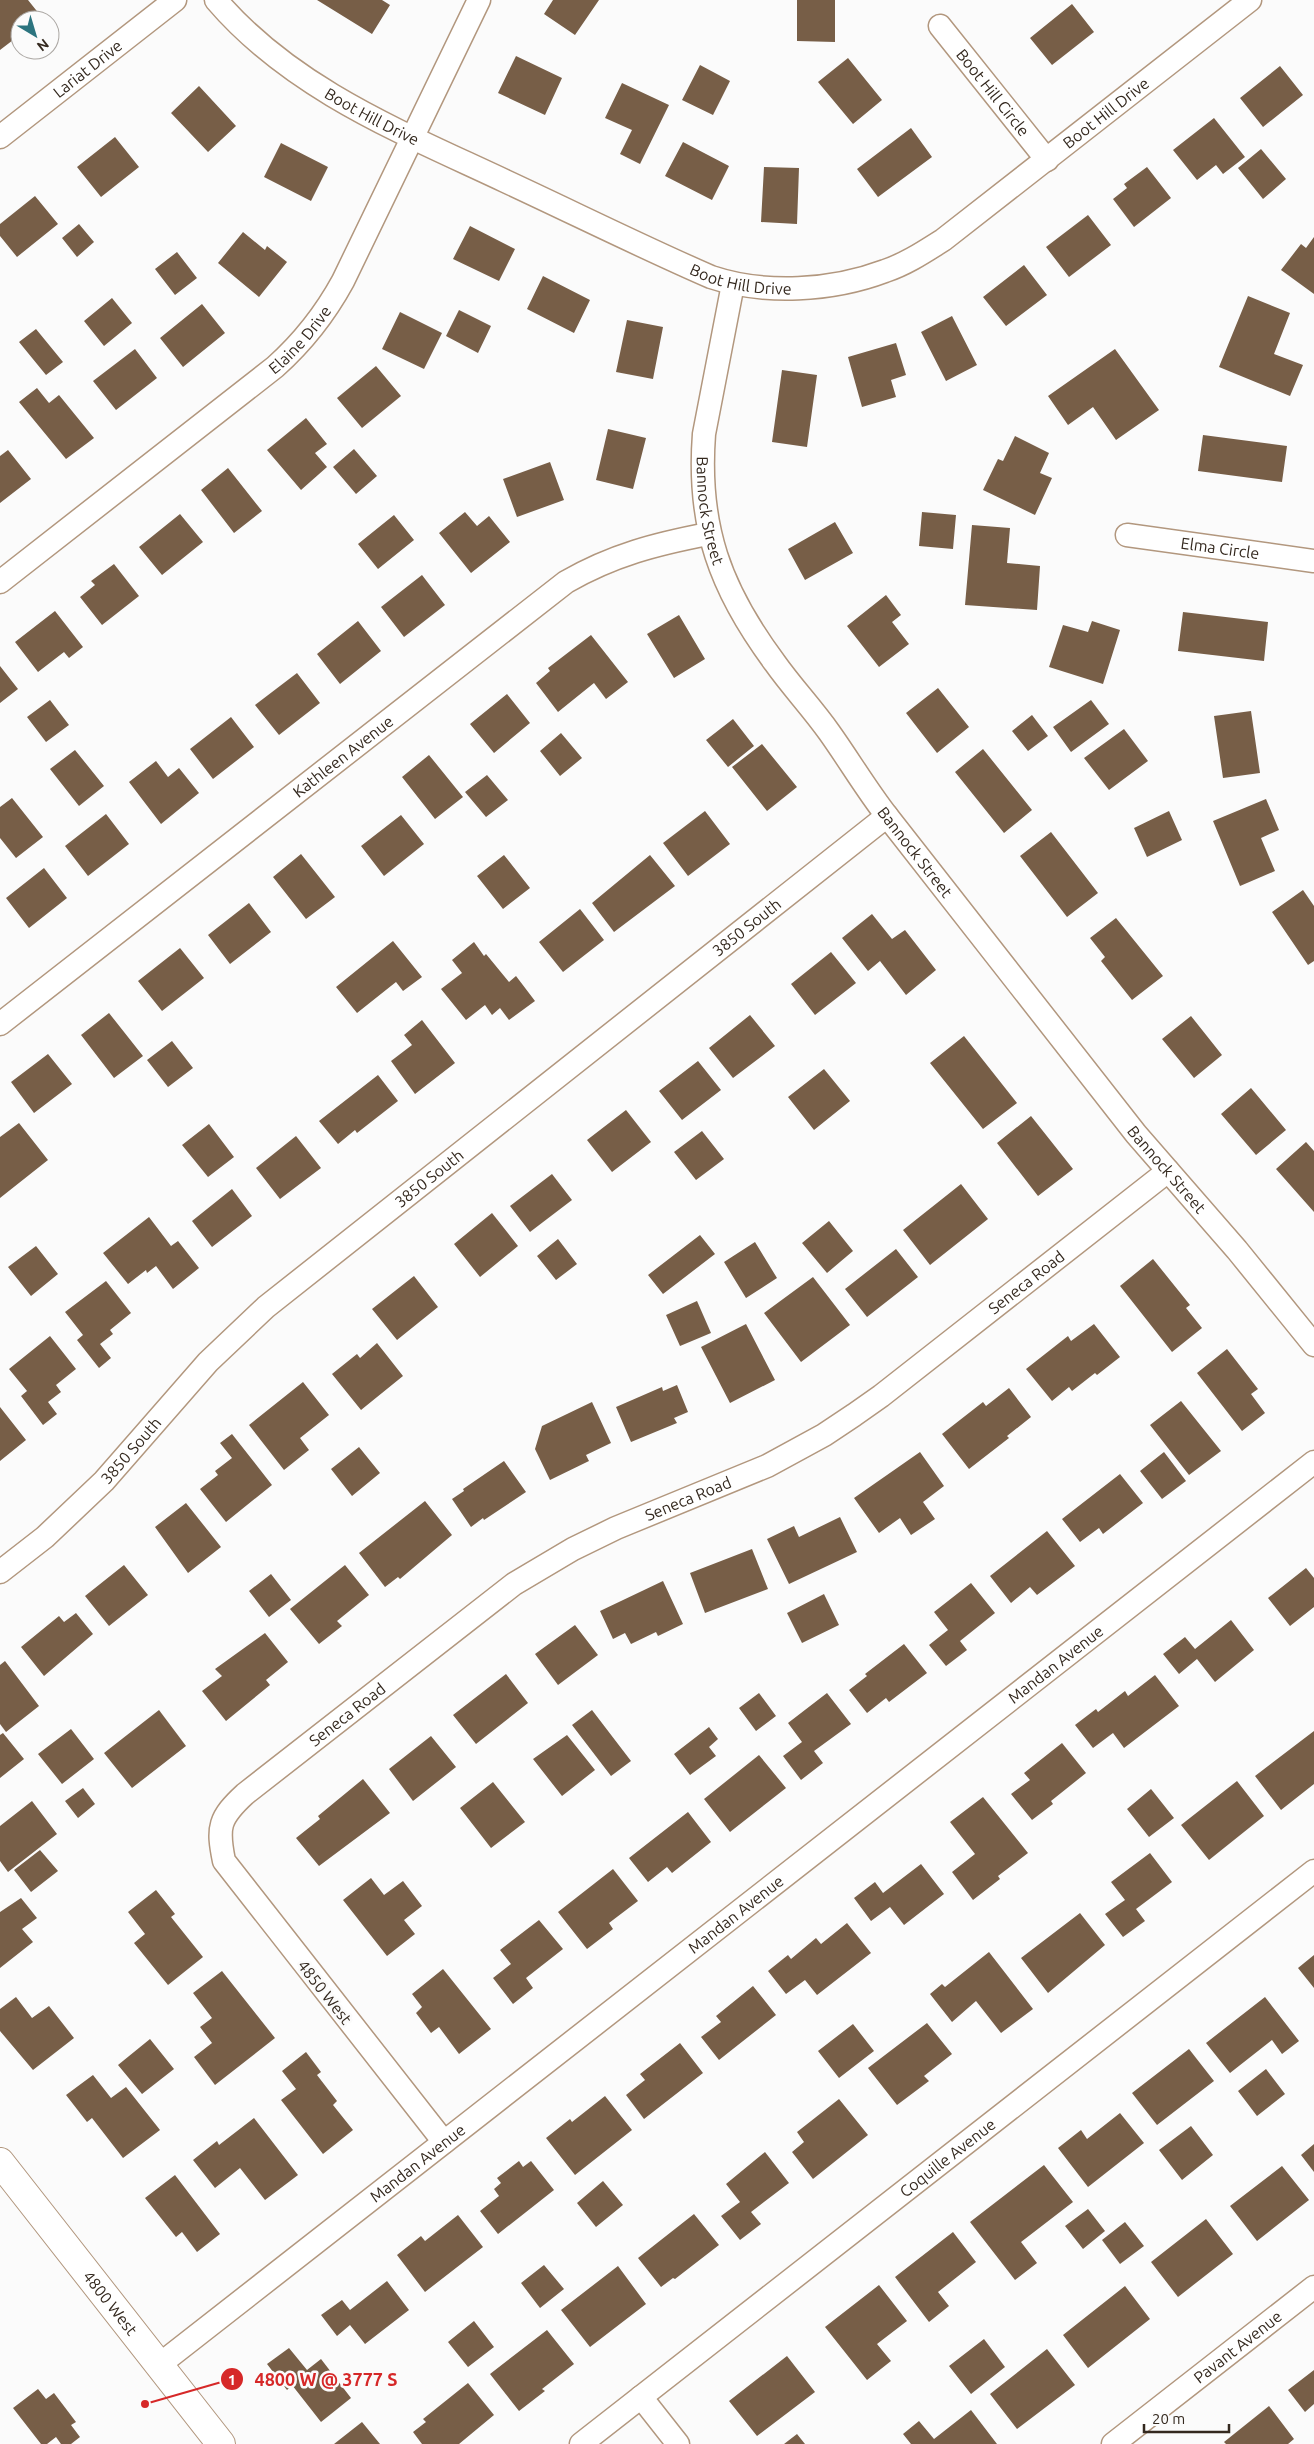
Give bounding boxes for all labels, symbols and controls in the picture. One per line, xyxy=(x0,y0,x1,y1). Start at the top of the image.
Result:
north arrow xyxy=(10,10,60,60)
text: N xyxy=(34,36,52,55)
street label: Lariat Drive xyxy=(49,36,125,101)
street label: Boot Hill Circle xyxy=(953,45,1033,140)
street label: Boot Hill Drive xyxy=(1059,74,1152,152)
street label: Boot Hill Drive xyxy=(322,84,422,149)
street label: Boot Hill Drive xyxy=(687,260,792,298)
street label: Elaine Drive xyxy=(265,302,334,377)
street label: Bannock Street xyxy=(694,456,728,568)
street label: Elma Circle xyxy=(1180,534,1261,562)
street label: Kathleen Avenue xyxy=(289,712,396,801)
street label: Bannock Street xyxy=(874,803,957,901)
street label: 3850 South xyxy=(709,894,784,960)
street label: Bannock Street xyxy=(1124,1122,1210,1217)
street label: 3850 South xyxy=(391,1146,467,1211)
street label: Seneca Road xyxy=(985,1247,1068,1317)
street label: 3850 South xyxy=(97,1414,165,1487)
street label: Seneca Road xyxy=(642,1473,734,1524)
street label: Mandan Avenue xyxy=(1004,1621,1107,1707)
street label: Seneca Road xyxy=(306,1679,389,1750)
street label: Mandan Avenue xyxy=(685,1871,787,1957)
street label: 4850 West xyxy=(294,1956,356,2028)
street label: Coquille Avenue xyxy=(896,2115,999,2201)
street label: Mandan Avenue xyxy=(366,2120,469,2206)
street label: 4800 West xyxy=(80,2267,142,2339)
street label: Pavant Avenue xyxy=(1190,2307,1285,2387)
callout: 4800 W @ 3777 S xyxy=(219,2363,407,2396)
text: 4800 W @ 3777 S xyxy=(255,2369,397,2389)
text: 1 xyxy=(228,2371,236,2388)
scale bar xyxy=(1144,2402,1229,2434)
text: 20 m xyxy=(1152,2410,1185,2427)

